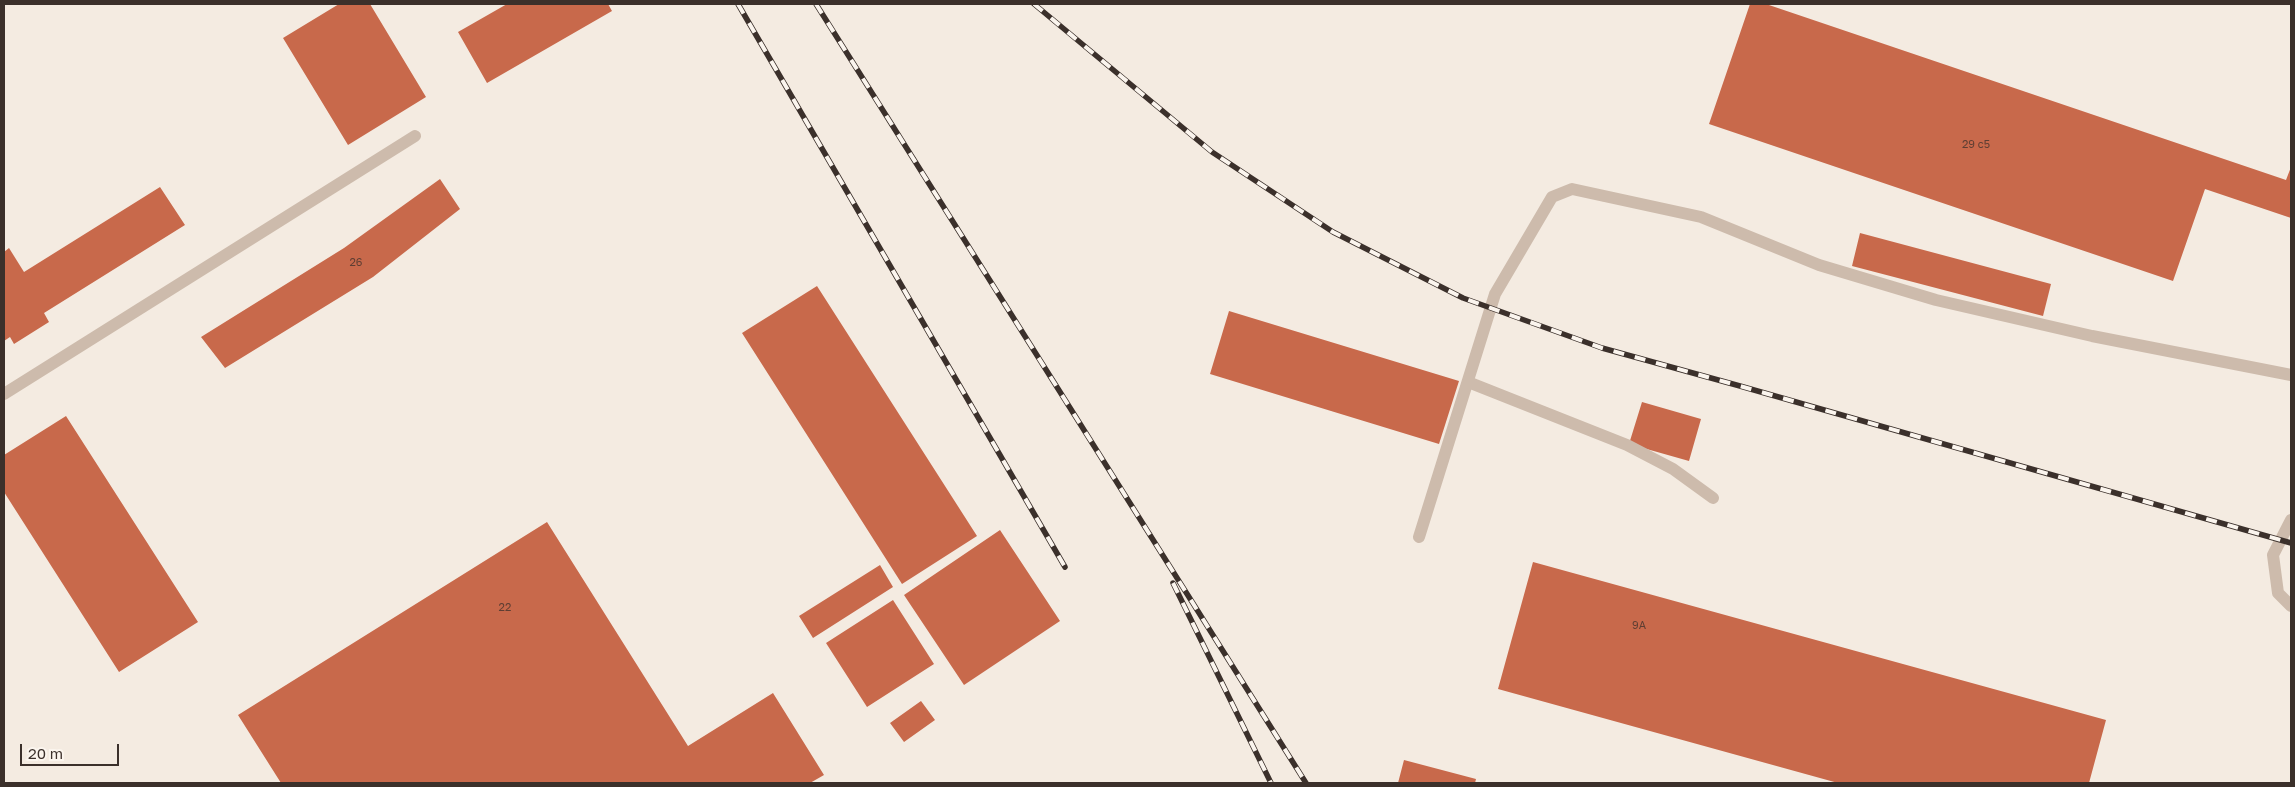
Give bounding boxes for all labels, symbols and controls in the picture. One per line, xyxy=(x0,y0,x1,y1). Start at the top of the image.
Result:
house number: 29 с5 xyxy=(1962,138,1990,152)
house number: 26 xyxy=(349,256,363,270)
house number: 22 xyxy=(499,601,511,615)
house number: 9А xyxy=(1632,619,1646,633)
scale bar xyxy=(22,734,121,766)
text: 20 m xyxy=(28,744,63,762)

